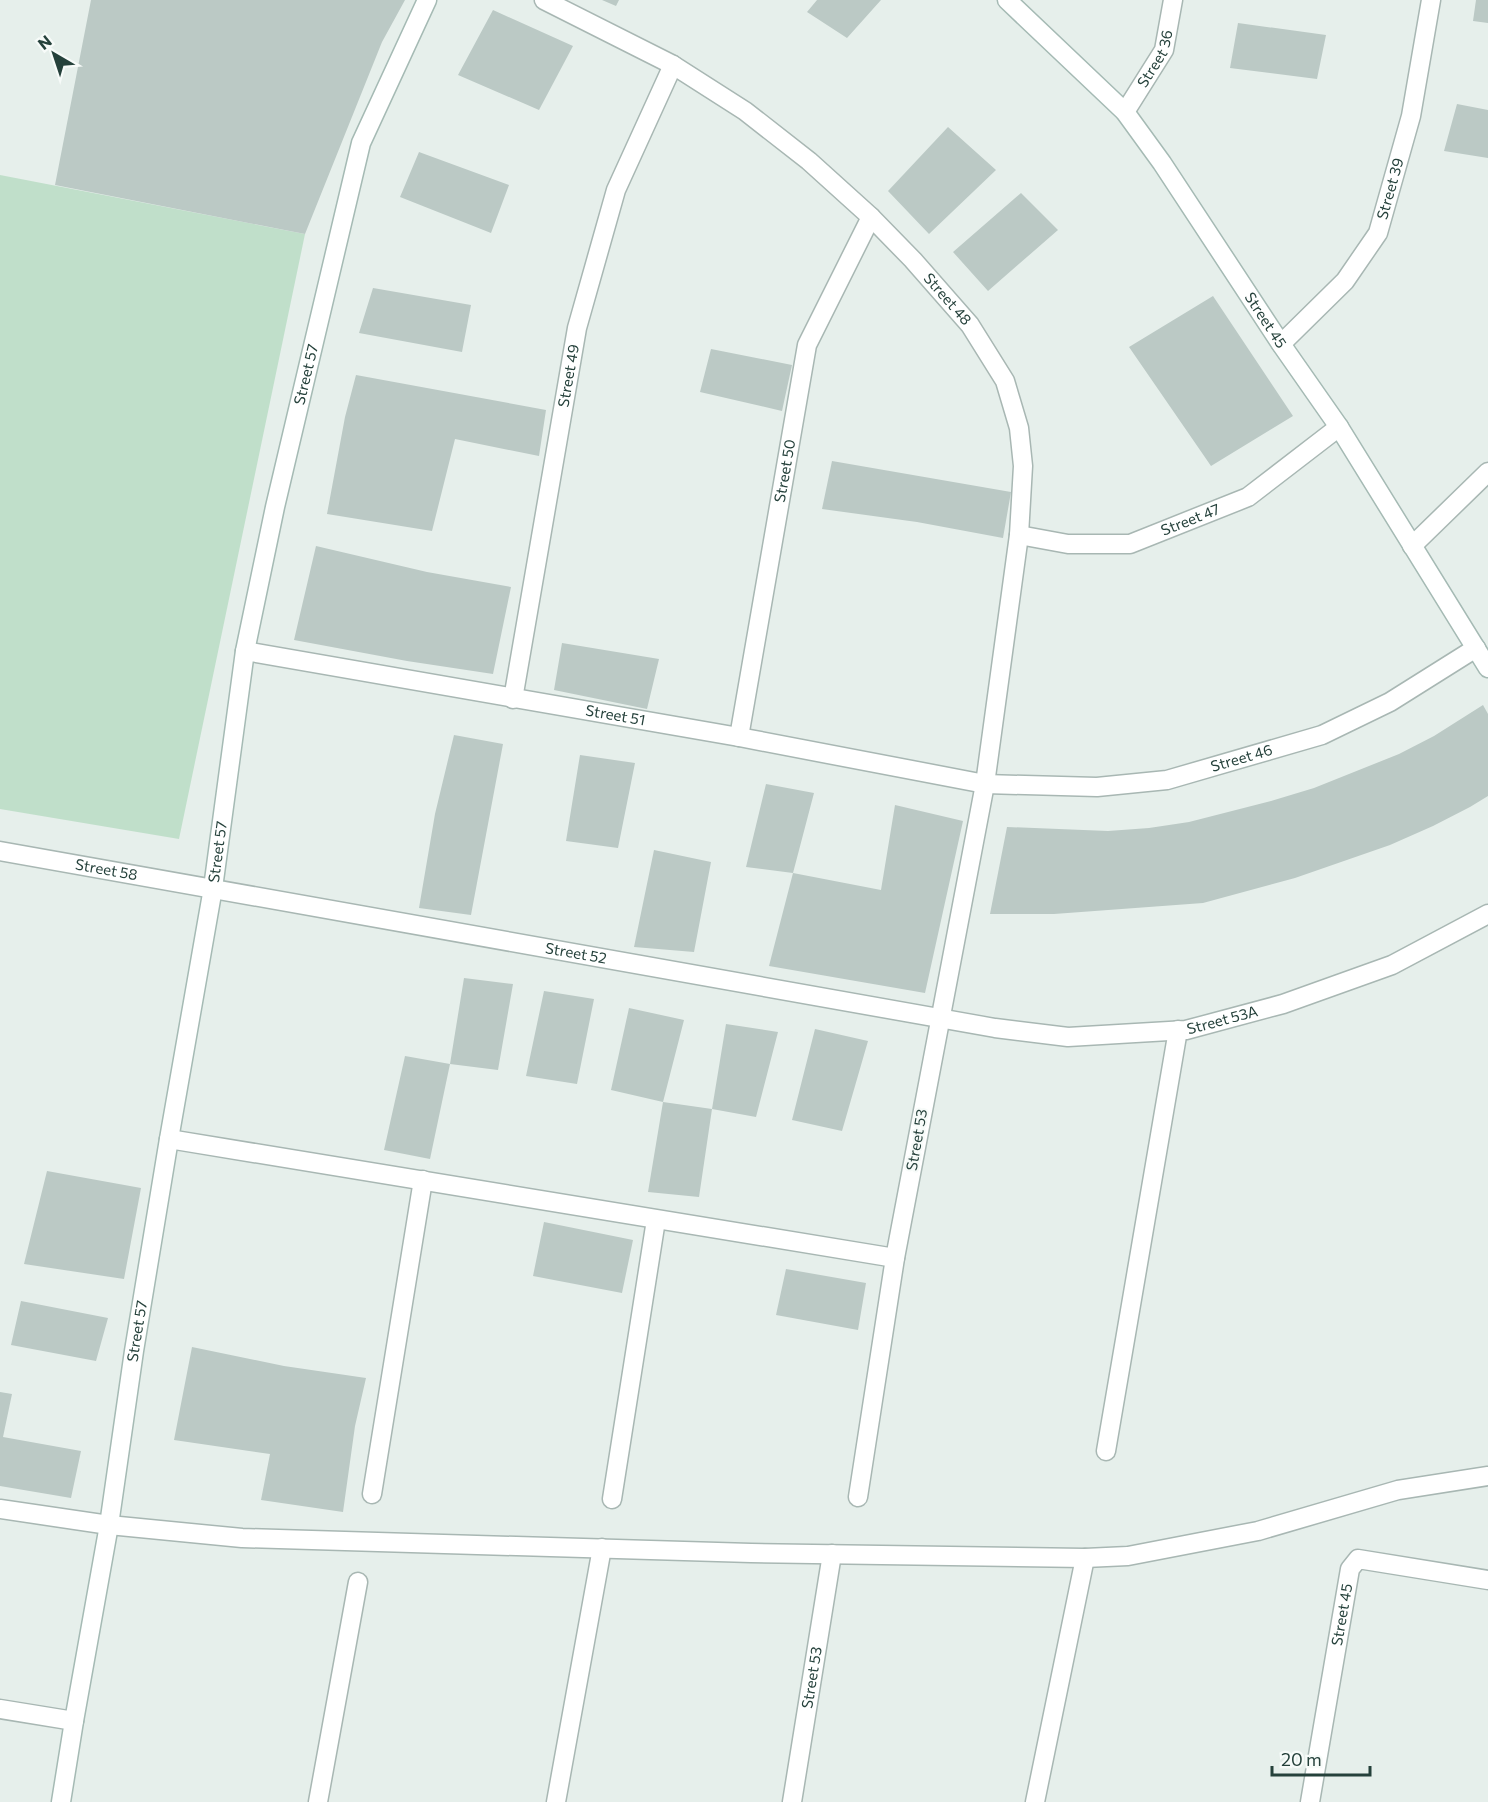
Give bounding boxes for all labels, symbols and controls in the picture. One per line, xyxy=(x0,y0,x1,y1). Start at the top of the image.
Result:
north arrow xyxy=(24,24,84,84)
street label: Street 36 xyxy=(1133,28,1175,90)
text: N xyxy=(34,31,55,53)
street label: Street 39 xyxy=(1372,156,1407,221)
street label: Street 48 xyxy=(921,269,976,328)
street label: Street 45 xyxy=(1241,289,1291,351)
street label: Street 57 xyxy=(289,342,321,406)
street label: Street 49 xyxy=(554,343,582,408)
street label: Street 50 xyxy=(770,438,798,504)
street label: Street 47 xyxy=(1158,499,1222,539)
street label: Street 51 xyxy=(584,700,647,729)
street label: Street 46 xyxy=(1208,740,1274,775)
street label: Street 57 xyxy=(204,820,230,884)
street label: Street 58 xyxy=(74,855,139,883)
street label: Street 52 xyxy=(544,938,608,967)
street label: Street 53A xyxy=(1185,1001,1259,1037)
street label: Street 53 xyxy=(902,1108,930,1172)
street label: Street 57 xyxy=(123,1299,150,1363)
street label: Street 45 xyxy=(1327,1582,1355,1647)
street label: Street 53 xyxy=(797,1645,825,1710)
scale bar xyxy=(1272,1739,1370,1777)
text: 20 m xyxy=(1281,1748,1322,1770)

